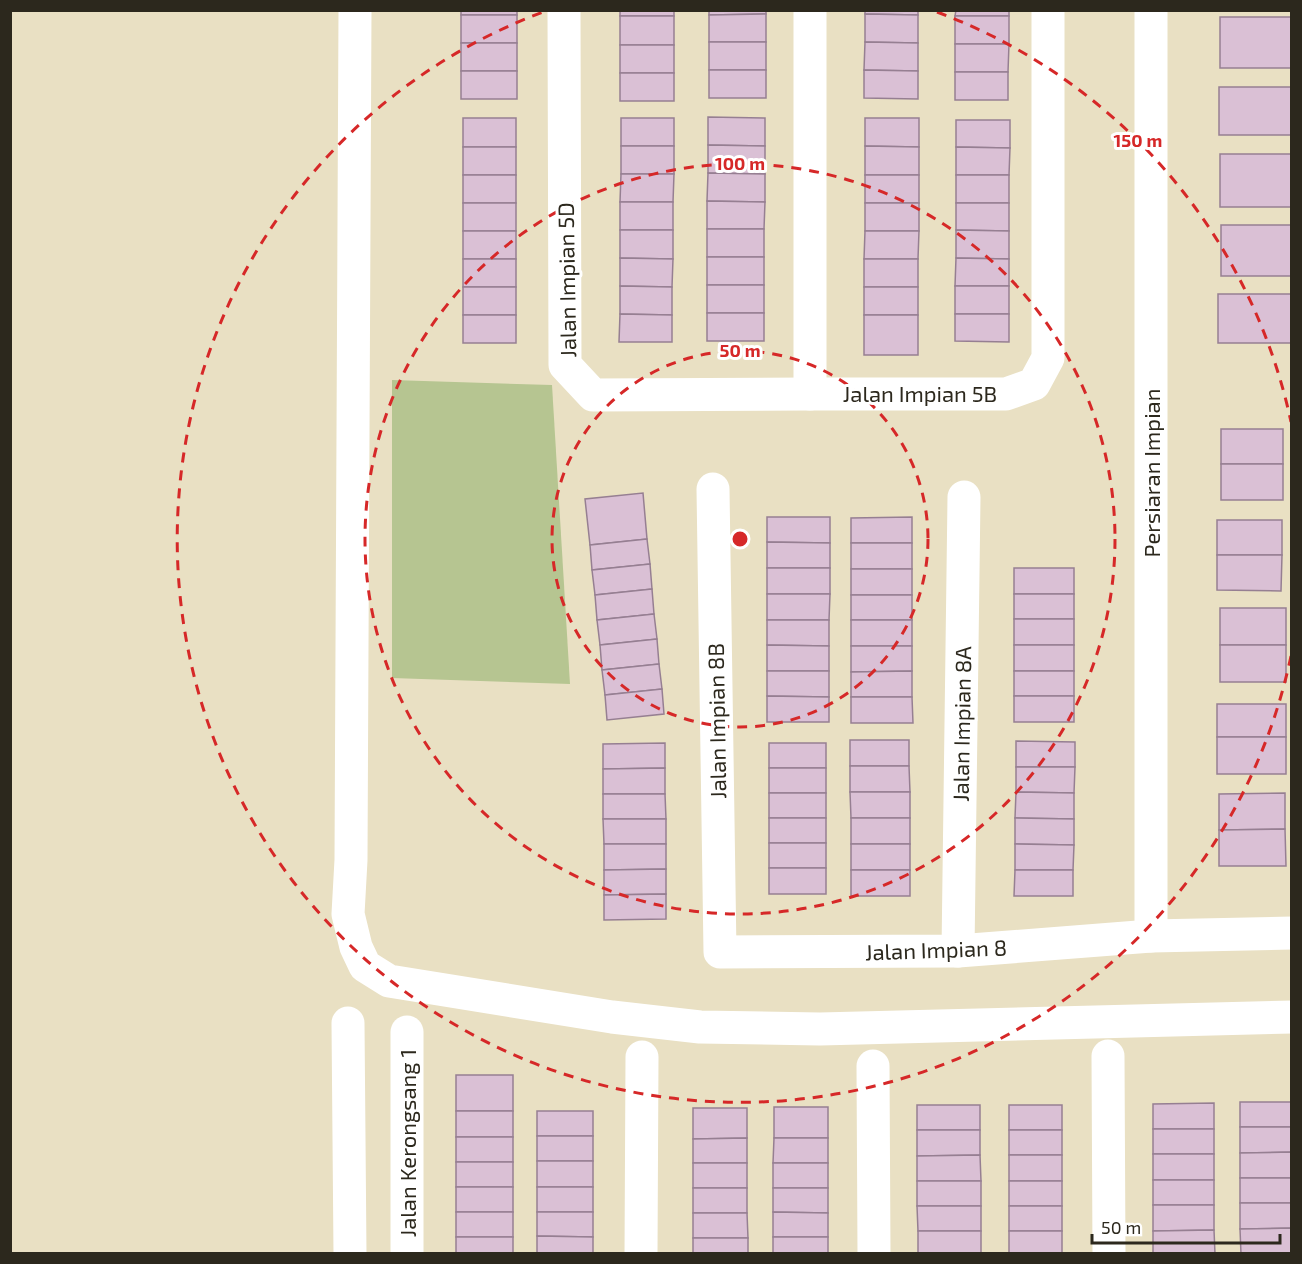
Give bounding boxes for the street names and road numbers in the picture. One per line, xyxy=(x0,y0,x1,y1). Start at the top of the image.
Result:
street label: Jalan Impian 5D xyxy=(552,202,580,358)
street label: Jalan Impian 5B xyxy=(843,380,997,406)
street label: Persiaran Impian xyxy=(1138,389,1164,557)
street label: Jalan Impian 8B xyxy=(702,643,730,799)
street label: Jalan Impian 8A xyxy=(947,646,975,802)
street label: Jalan Impian 8 xyxy=(864,934,1008,964)
street label: Jalan Kerongsang 1 xyxy=(394,1049,420,1237)

